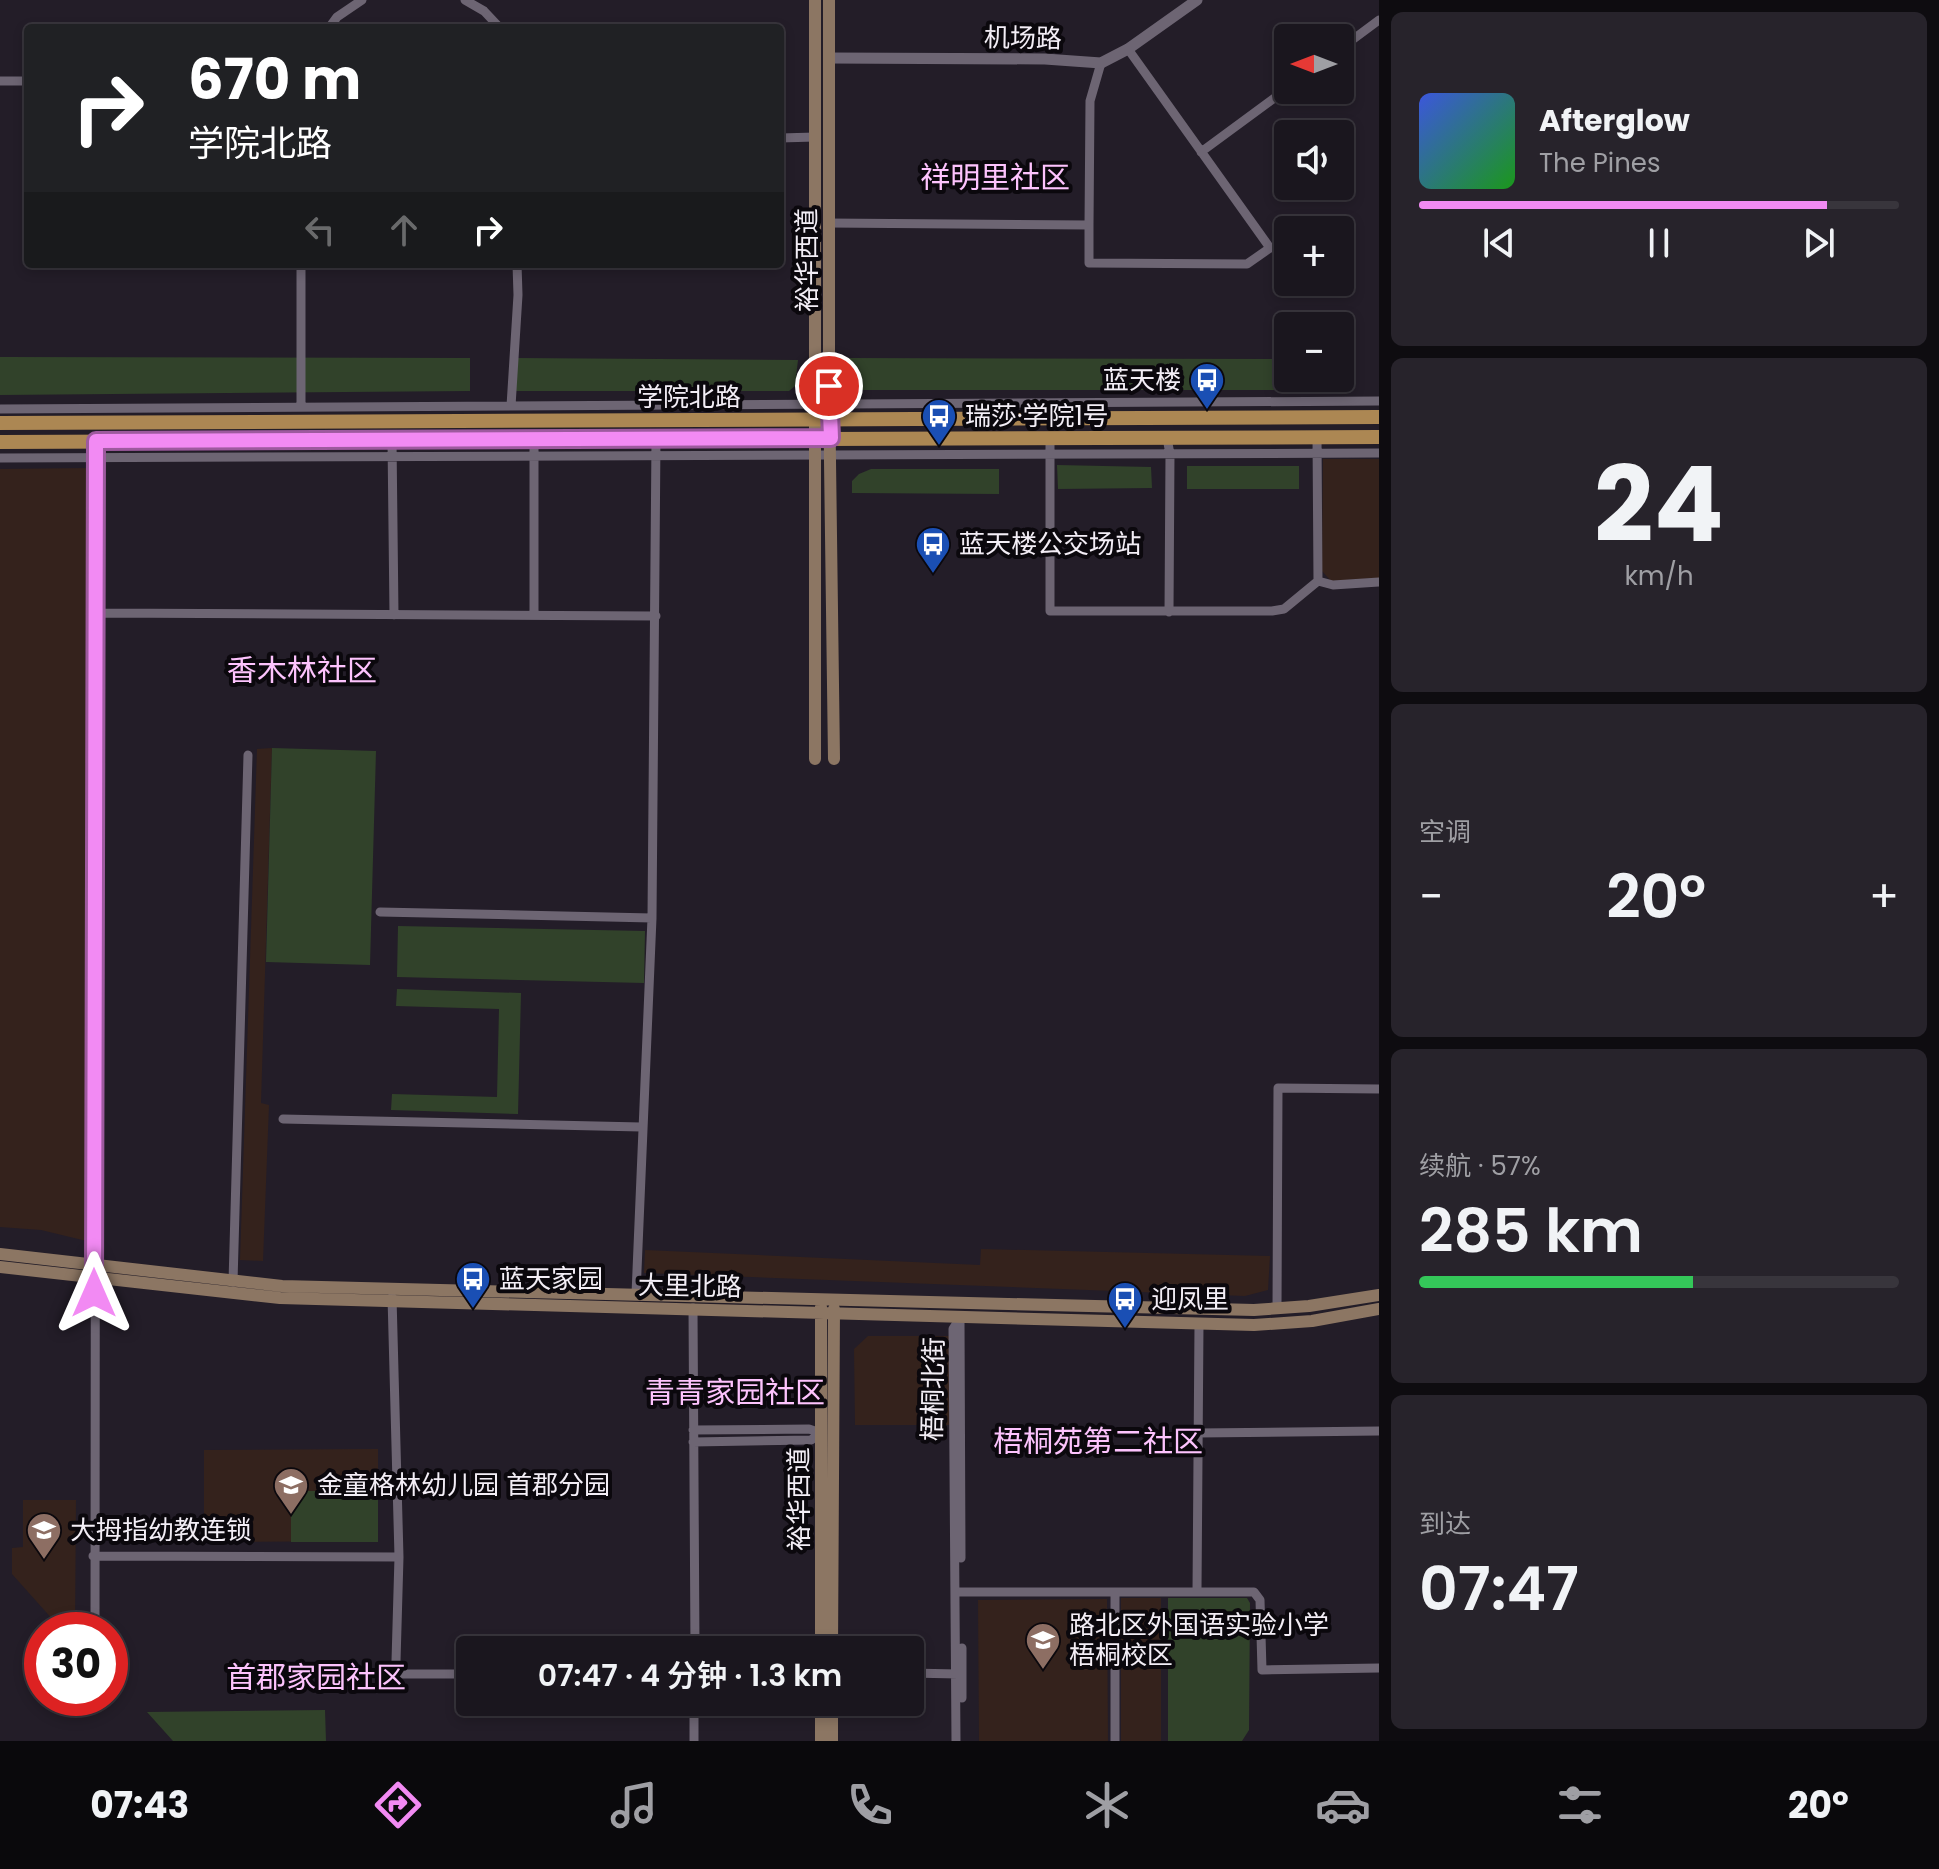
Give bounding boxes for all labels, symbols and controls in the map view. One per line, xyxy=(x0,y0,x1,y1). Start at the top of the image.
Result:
street label: 机场路 xyxy=(984,19,1062,57)
north arrow xyxy=(1274,24,1354,104)
map controls xyxy=(1274,24,1354,392)
text: 670 m xyxy=(188,40,361,119)
icon: right xyxy=(56,56,160,160)
text: Afterglow xyxy=(1539,99,1690,142)
text: 学院北路 xyxy=(188,118,332,169)
button: sound xyxy=(1274,120,1354,200)
text: The Pines xyxy=(1539,145,1661,181)
district label: 祥明里社区 xyxy=(920,156,1070,199)
icon: left xyxy=(298,208,342,252)
icon: ahead xyxy=(382,208,426,252)
icon: right xyxy=(466,208,510,252)
street label: 裕华西道 xyxy=(789,208,825,312)
button: + xyxy=(1274,216,1354,296)
icon: previous xyxy=(1477,221,1521,265)
icon: pause xyxy=(1637,221,1681,265)
icon: next xyxy=(1797,221,1841,265)
button: − xyxy=(1274,312,1354,392)
pin xyxy=(795,352,863,420)
bus stop icon: 蓝天楼 xyxy=(1188,361,1226,411)
place label: 蓝天楼 xyxy=(1103,362,1181,398)
icon: arrive xyxy=(807,364,851,408)
street label: 学院北路 xyxy=(637,379,741,415)
bus stop icon: 瑞莎·学院1号 xyxy=(920,397,958,447)
place label: 瑞莎·学院1号 xyxy=(965,398,1109,434)
text: 24 xyxy=(1594,432,1724,577)
bus stop icon: 蓝天楼公交场站 xyxy=(914,525,952,575)
place label: 蓝天楼公交场站 xyxy=(959,526,1141,562)
text: km/h xyxy=(1624,558,1694,594)
district label: 香木林社区 xyxy=(227,649,377,692)
text: 空调 xyxy=(1419,814,1471,850)
text: 20° xyxy=(1606,855,1706,939)
text: − xyxy=(1419,866,1443,927)
text: + xyxy=(1869,866,1899,927)
text: 续航 · 57% xyxy=(1419,1148,1541,1184)
text: 285 km xyxy=(1419,1189,1643,1273)
position arrow xyxy=(52,1251,136,1335)
bus stop icon: 蓝天家园 xyxy=(454,1260,492,1310)
place label: 蓝天家园 xyxy=(499,1261,603,1297)
street label: 大里北路 xyxy=(638,1267,742,1305)
bus stop icon: 迎凤里 xyxy=(1106,1280,1144,1330)
place label: 迎凤里 xyxy=(1151,1281,1229,1317)
street label: 梧桐北街 xyxy=(914,1337,952,1441)
district label: 青青家园社区 xyxy=(645,1371,825,1414)
district label: 梧桐苑第二社区 xyxy=(993,1420,1203,1463)
street label: 裕华西道 xyxy=(781,1447,817,1551)
school or university icon: 金童格林幼儿园 首郡分园 xyxy=(272,1466,310,1516)
place label: 金童格林幼儿园 首郡分园 xyxy=(317,1467,610,1503)
text: 到达 xyxy=(1419,1506,1471,1542)
school or university icon: 大拇指幼教连锁 xyxy=(25,1511,63,1561)
place label: 大拇指幼教连锁 xyxy=(70,1512,252,1548)
text: 07:47 xyxy=(1419,1547,1579,1631)
place label: 路北区外国语实验小学 梧桐校区 xyxy=(1069,1607,1329,1673)
speed limit sign: 30 xyxy=(24,1612,128,1716)
school or university icon: 路北区外国语实验小学 梧桐校区 xyxy=(1024,1621,1062,1671)
text: 07:47 · 4 分钟 · 1.3 km xyxy=(538,1654,842,1697)
district label: 首郡家园社区 xyxy=(226,1656,406,1699)
icon: directions xyxy=(370,1777,426,1833)
icon: music xyxy=(606,1777,662,1833)
icon: phone xyxy=(842,1777,898,1833)
icon: climate xyxy=(1079,1777,1135,1833)
icon: car xyxy=(1315,1777,1371,1833)
icon: filters xyxy=(1552,1777,1608,1833)
text: 07:43 xyxy=(90,1780,189,1831)
text: 20° xyxy=(1788,1780,1849,1831)

